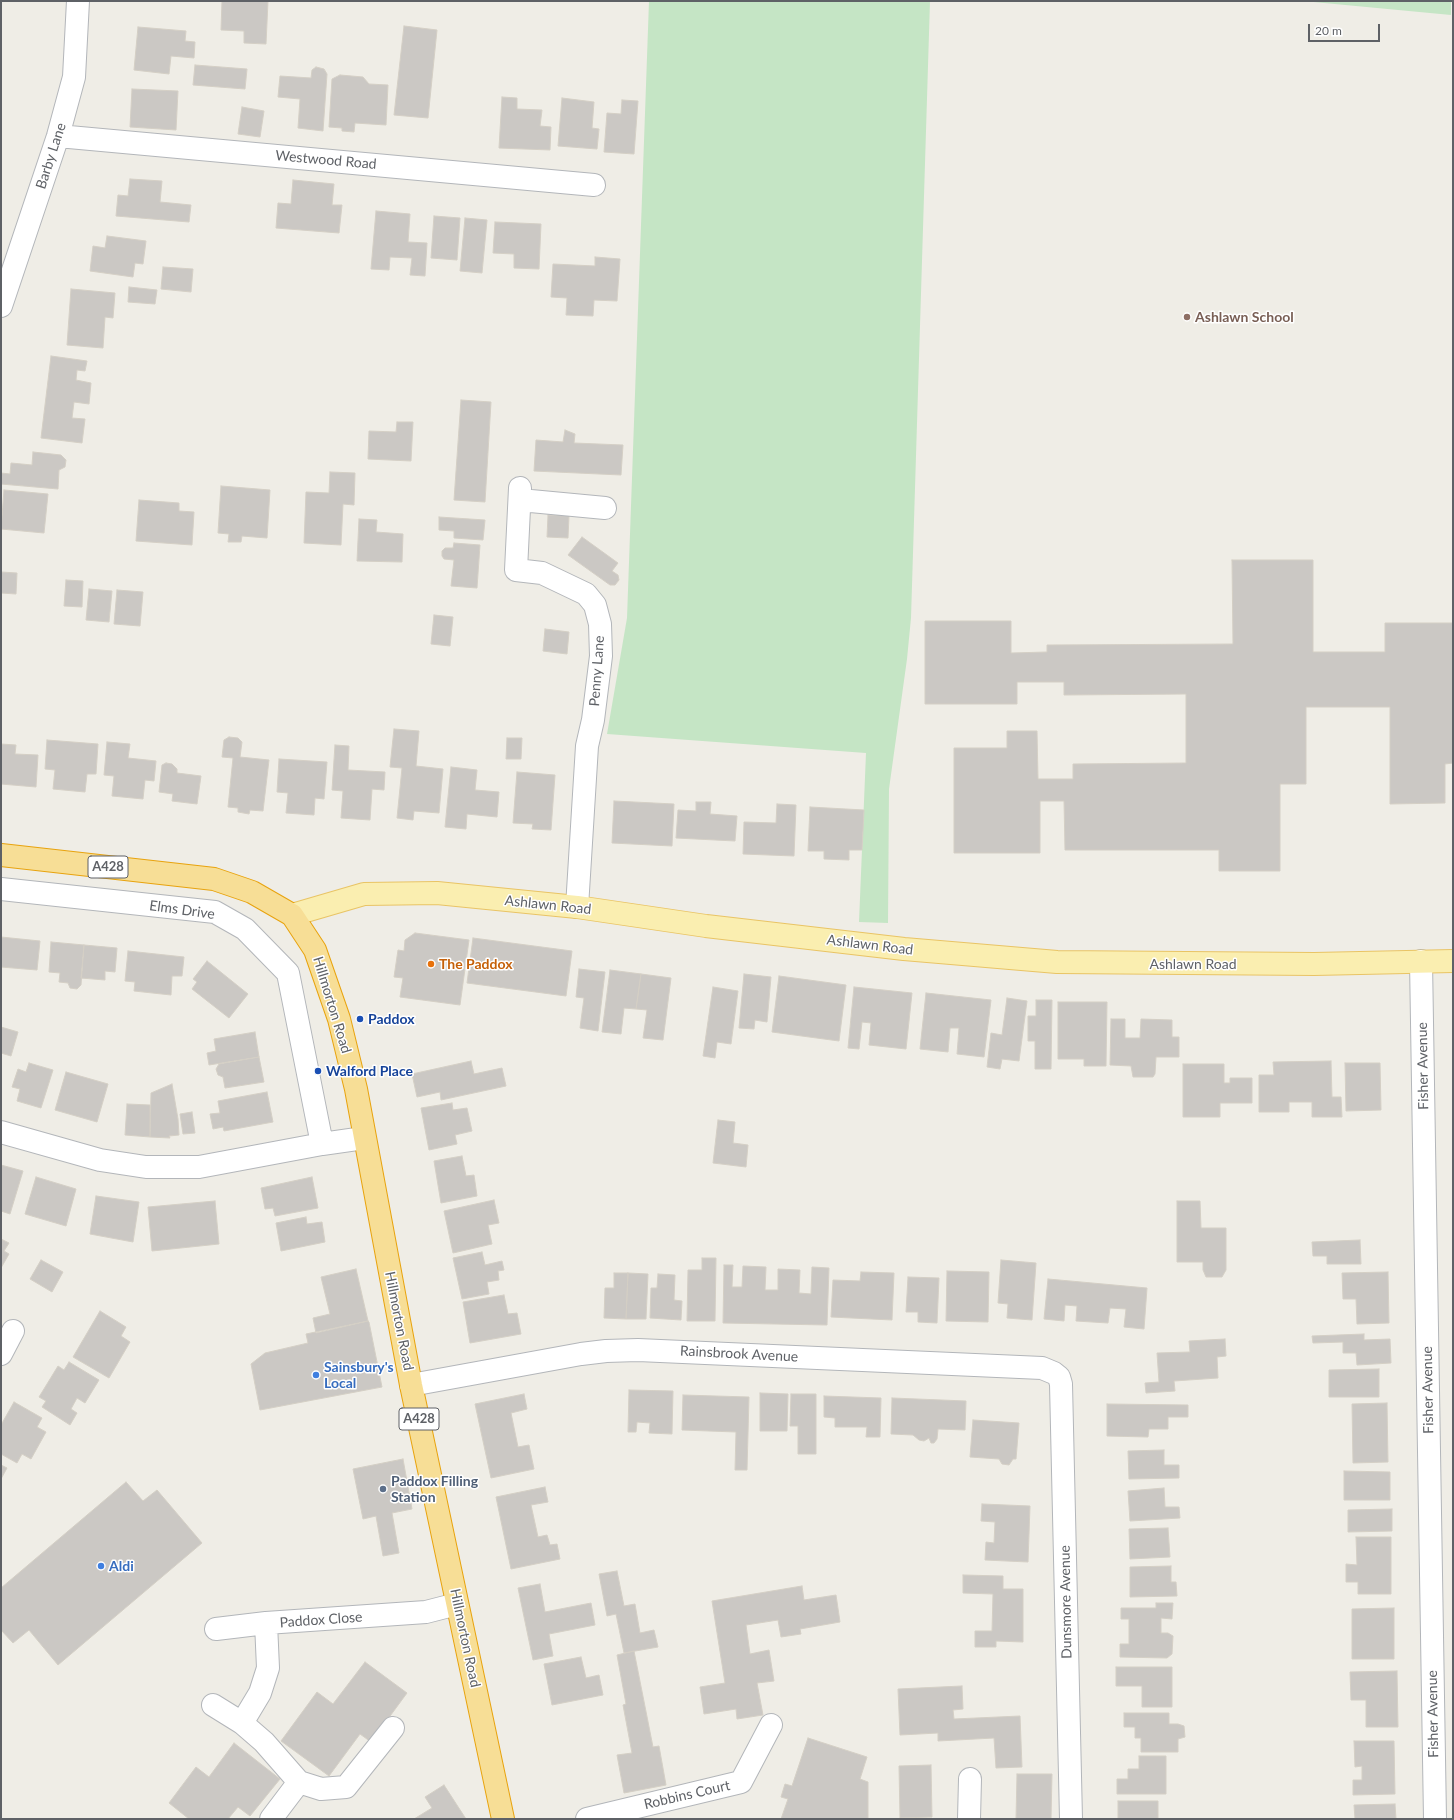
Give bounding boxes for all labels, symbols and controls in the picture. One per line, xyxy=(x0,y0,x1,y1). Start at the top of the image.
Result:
scale bar xyxy=(1310,16,1382,42)
text: 20 m xyxy=(1315,23,1342,38)
street label: Barby Lane xyxy=(32,121,70,191)
street label: Westwood Road xyxy=(275,147,377,173)
place label: Ashlawn School xyxy=(1195,309,1294,325)
marker: Ashlawn School xyxy=(1182,312,1192,322)
street label: Penny Lane xyxy=(586,635,608,707)
road number: A428 xyxy=(88,856,128,878)
street label: Ashlawn Road xyxy=(504,892,592,918)
street label: Elms Drive xyxy=(148,897,216,923)
street label: Ashlawn Road xyxy=(826,931,914,959)
street label: Hillmorton Road xyxy=(309,955,355,1055)
place label: The Paddox xyxy=(439,956,513,972)
street label: Ashlawn Road xyxy=(1149,956,1237,972)
marker: The Paddox xyxy=(426,959,436,969)
place label: Paddox xyxy=(368,1011,414,1027)
marker: Paddox xyxy=(355,1014,365,1024)
street label: Fisher Avenue xyxy=(1414,1022,1432,1110)
place label: Walford Place xyxy=(326,1063,413,1079)
marker: Walford Place xyxy=(313,1066,323,1076)
street label: Hillmorton Road xyxy=(381,1270,417,1372)
street label: Rainsbrook Avenue xyxy=(679,1343,799,1365)
street label: Fisher Avenue xyxy=(1419,1346,1437,1434)
place label: Sainsbury's Local xyxy=(324,1359,394,1392)
marker: Sainsbury's Local xyxy=(311,1370,321,1380)
road number: A428 xyxy=(399,1408,439,1430)
place label: Paddox Filling Station xyxy=(391,1473,478,1506)
marker: Paddox Filling Station xyxy=(378,1484,388,1494)
street label: Dunsmore Avenue xyxy=(1057,1545,1075,1659)
place label: Aldi xyxy=(109,1558,134,1574)
marker: Aldi xyxy=(96,1561,106,1571)
street label: Hillmorton Road xyxy=(446,1587,484,1689)
street label: Paddox Close xyxy=(279,1609,363,1631)
street label: Fisher Avenue xyxy=(1424,1670,1442,1758)
street label: Robbins Court xyxy=(642,1777,732,1813)

